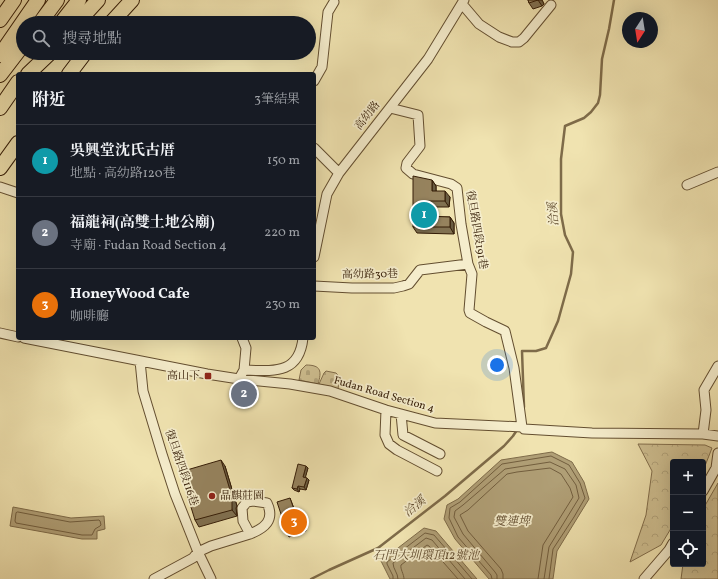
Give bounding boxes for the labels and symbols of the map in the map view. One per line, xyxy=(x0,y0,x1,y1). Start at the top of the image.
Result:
north arrow xyxy=(622,12,658,48)
street label: 高幼路 xyxy=(352,98,384,134)
street label: 復旦路四段191巷 xyxy=(462,189,490,271)
water label: 洽溪 xyxy=(545,199,563,227)
pin: 1 xyxy=(411,200,437,230)
street label: 高幼路30巷 xyxy=(342,267,398,283)
your location xyxy=(487,355,507,375)
place label: 高山下 xyxy=(167,369,200,384)
marker: 高山下 xyxy=(203,371,213,381)
street label: Fudan Road Section 4 xyxy=(332,373,437,417)
pin: 2 xyxy=(231,379,257,409)
street label: 復旦路四段116巷 xyxy=(161,428,201,508)
place label: 晶麒莊園 xyxy=(220,489,264,504)
marker: 晶麒莊園 xyxy=(207,491,217,501)
water label: 洽溪 xyxy=(401,492,431,521)
pin: 3 xyxy=(281,507,307,537)
water label: 雙連埤 xyxy=(494,514,532,530)
water label: 石門大圳環頂12號池 xyxy=(373,548,481,564)

